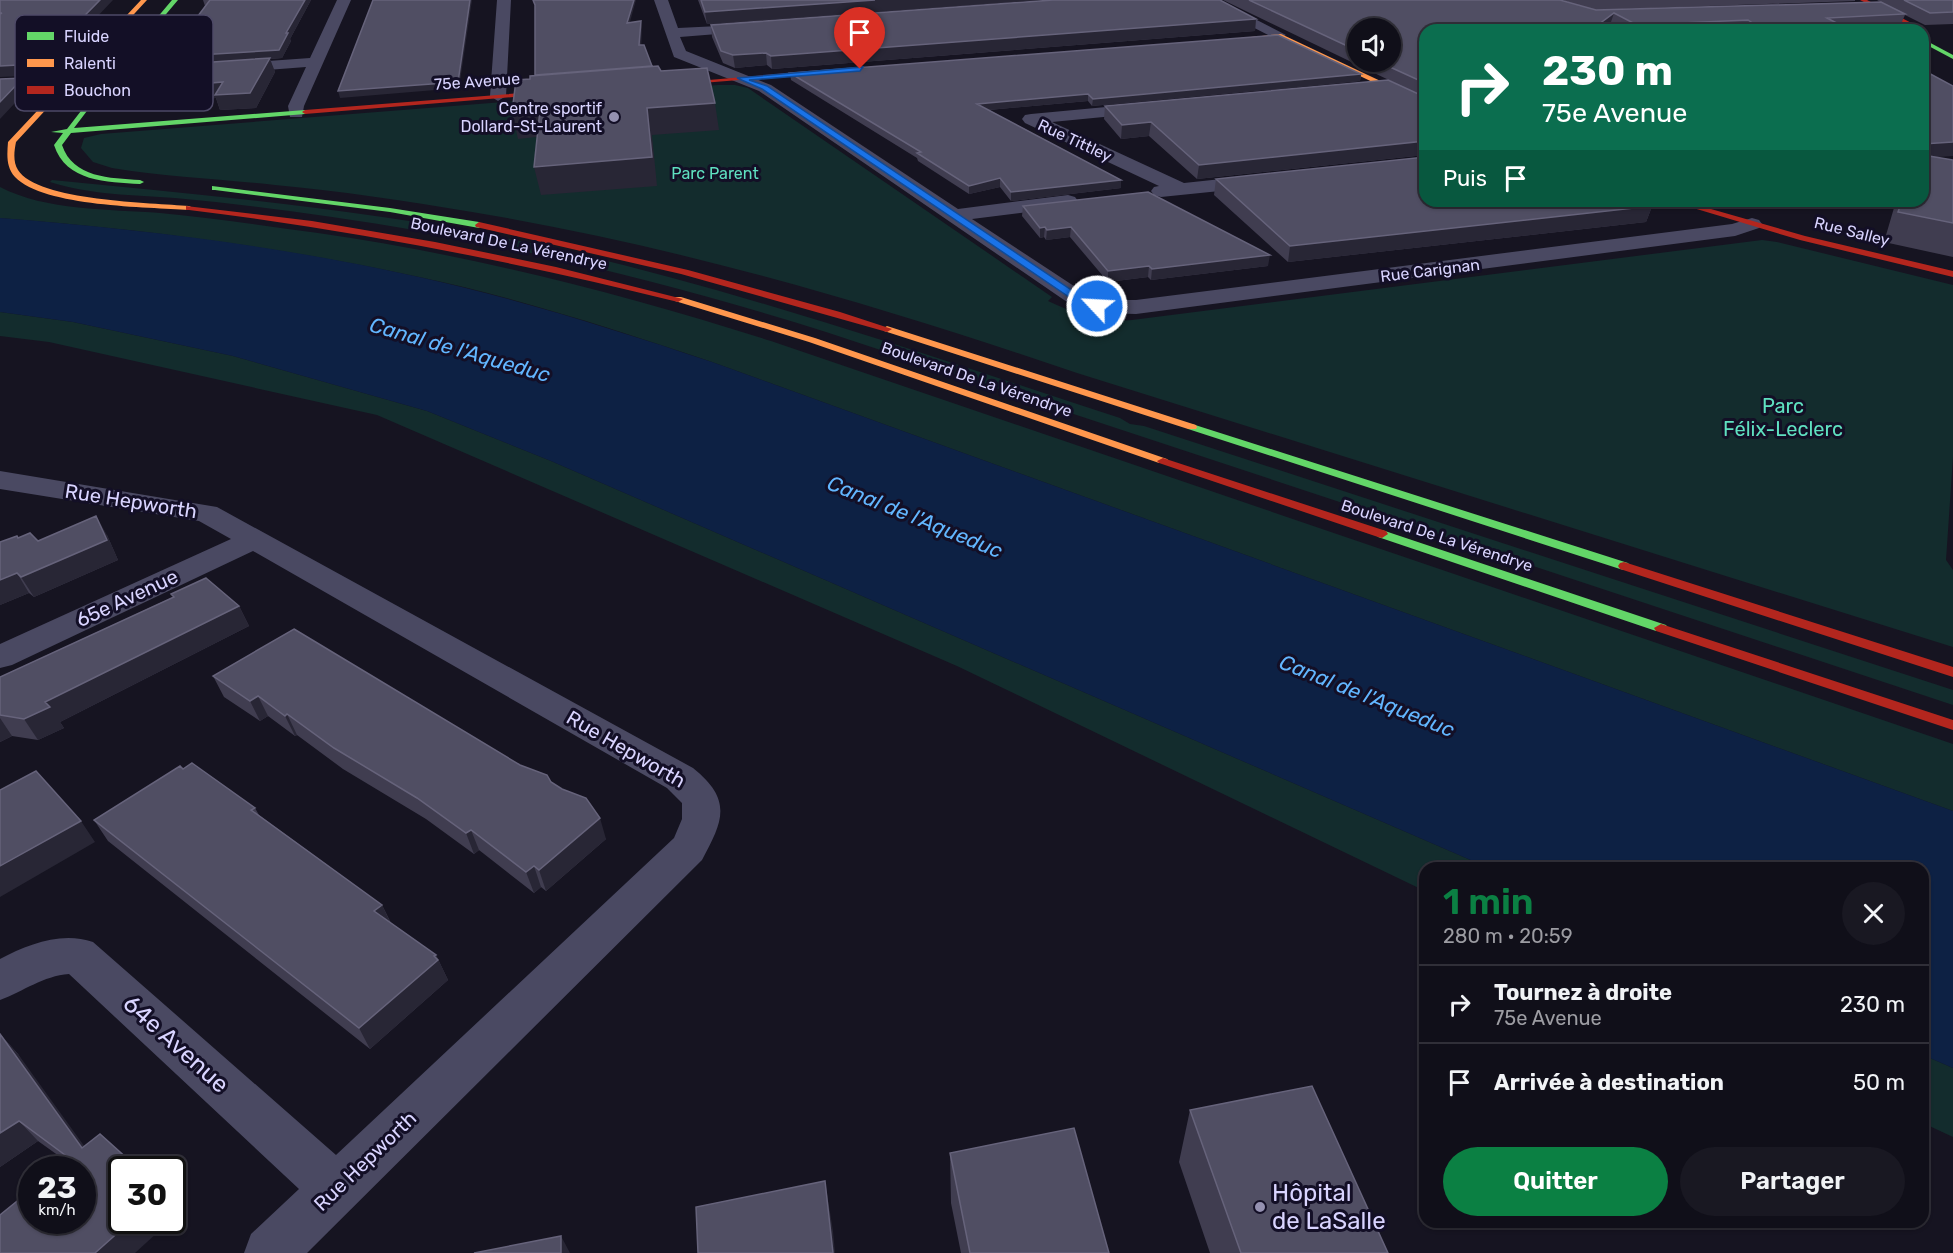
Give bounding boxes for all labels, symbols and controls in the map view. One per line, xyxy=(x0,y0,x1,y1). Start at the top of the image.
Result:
pin xyxy=(834,7,885,69)
legend xyxy=(15,15,213,111)
icon: arrive xyxy=(843,16,876,49)
map controls xyxy=(1347,18,1401,72)
button: sound xyxy=(1347,18,1401,72)
text: Fluide xyxy=(64,27,109,46)
text: 230 m xyxy=(1542,46,1673,96)
icon: right xyxy=(1443,48,1521,126)
text: Ralenti xyxy=(64,54,116,73)
street label: 75e Avenue xyxy=(433,69,521,94)
text: Bouchon xyxy=(64,81,131,100)
text: 75e Avenue xyxy=(1542,97,1687,129)
place label: Centre sportif Dollard-St-Laurent xyxy=(460,99,603,136)
marker: Centre sportif Dollard-St-Laurent xyxy=(607,110,621,124)
street label: Rue Tittley xyxy=(1035,115,1115,166)
icon: arrive xyxy=(1499,162,1532,195)
park label: Parc Parent xyxy=(671,164,759,183)
text: Puis xyxy=(1443,165,1487,192)
street label: Boulevard De La Vérendrye xyxy=(409,213,609,274)
street label: Rue Salley xyxy=(1812,213,1892,250)
street label: Rue Carignan xyxy=(1379,255,1481,286)
position arrow xyxy=(1065,274,1129,338)
water label: Canal de l'Aqueduc xyxy=(367,312,553,387)
street label: Boulevard De La Vérendrye xyxy=(879,338,1075,421)
park label: Parc Félix-Leclerc xyxy=(1723,394,1843,441)
water label: Canal de l'Aqueduc xyxy=(824,470,1007,563)
street label: Rue Hepworth xyxy=(63,479,199,523)
street label: Boulevard De La Vérendrye xyxy=(1339,495,1535,575)
street label: 65e Avenue xyxy=(72,564,182,632)
water label: Canal de l'Aqueduc xyxy=(1276,649,1459,742)
street label: Rue Hepworth xyxy=(562,705,690,793)
text: 1 min xyxy=(1443,880,1534,923)
button: close xyxy=(1842,882,1905,945)
text: 280 m · 20:59 xyxy=(1443,924,1573,948)
text: Tournez à droite xyxy=(1494,979,1672,1006)
icon: right xyxy=(1443,988,1476,1021)
street label: 64e Avenue xyxy=(118,989,234,1099)
text: 230 m xyxy=(1840,991,1905,1018)
text: 75e Avenue xyxy=(1494,1006,1602,1030)
icon: arrive xyxy=(1443,1066,1476,1099)
text: Arrivée à destination xyxy=(1494,1069,1724,1096)
text: 50 m xyxy=(1853,1069,1905,1096)
street label: Rue Hepworth xyxy=(309,1106,421,1216)
button: Quitter xyxy=(1443,1147,1668,1216)
button: Partager xyxy=(1680,1147,1905,1216)
speed limit sign: 30 xyxy=(108,1156,186,1234)
text: 23 xyxy=(37,1170,77,1206)
place label: Hôpital de LaSalle xyxy=(1272,1179,1386,1235)
marker: Hôpital de LaSalle xyxy=(1253,1200,1267,1214)
text: km/h xyxy=(38,1201,76,1219)

